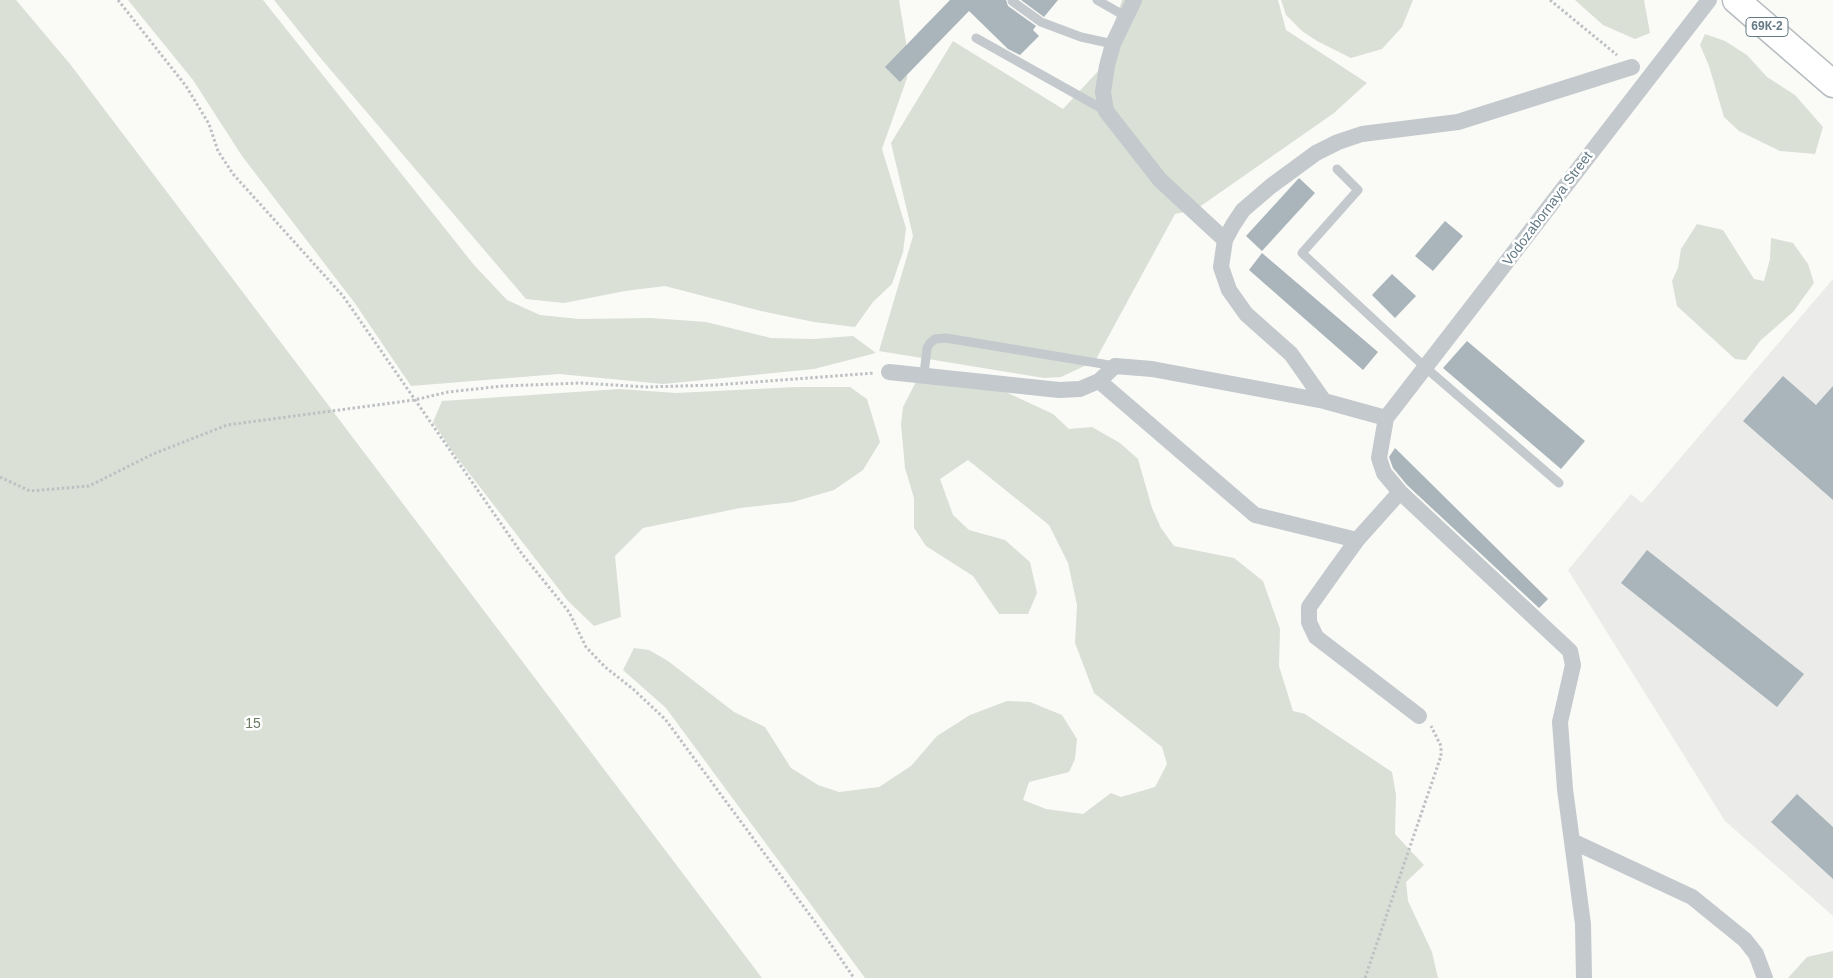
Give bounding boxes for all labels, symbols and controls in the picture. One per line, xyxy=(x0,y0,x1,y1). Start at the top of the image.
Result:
road number: 69К-2 xyxy=(1746,18,1788,36)
street label: Vodozabornaya Street xyxy=(1500,149,1596,269)
park label: 15 xyxy=(245,716,261,732)

